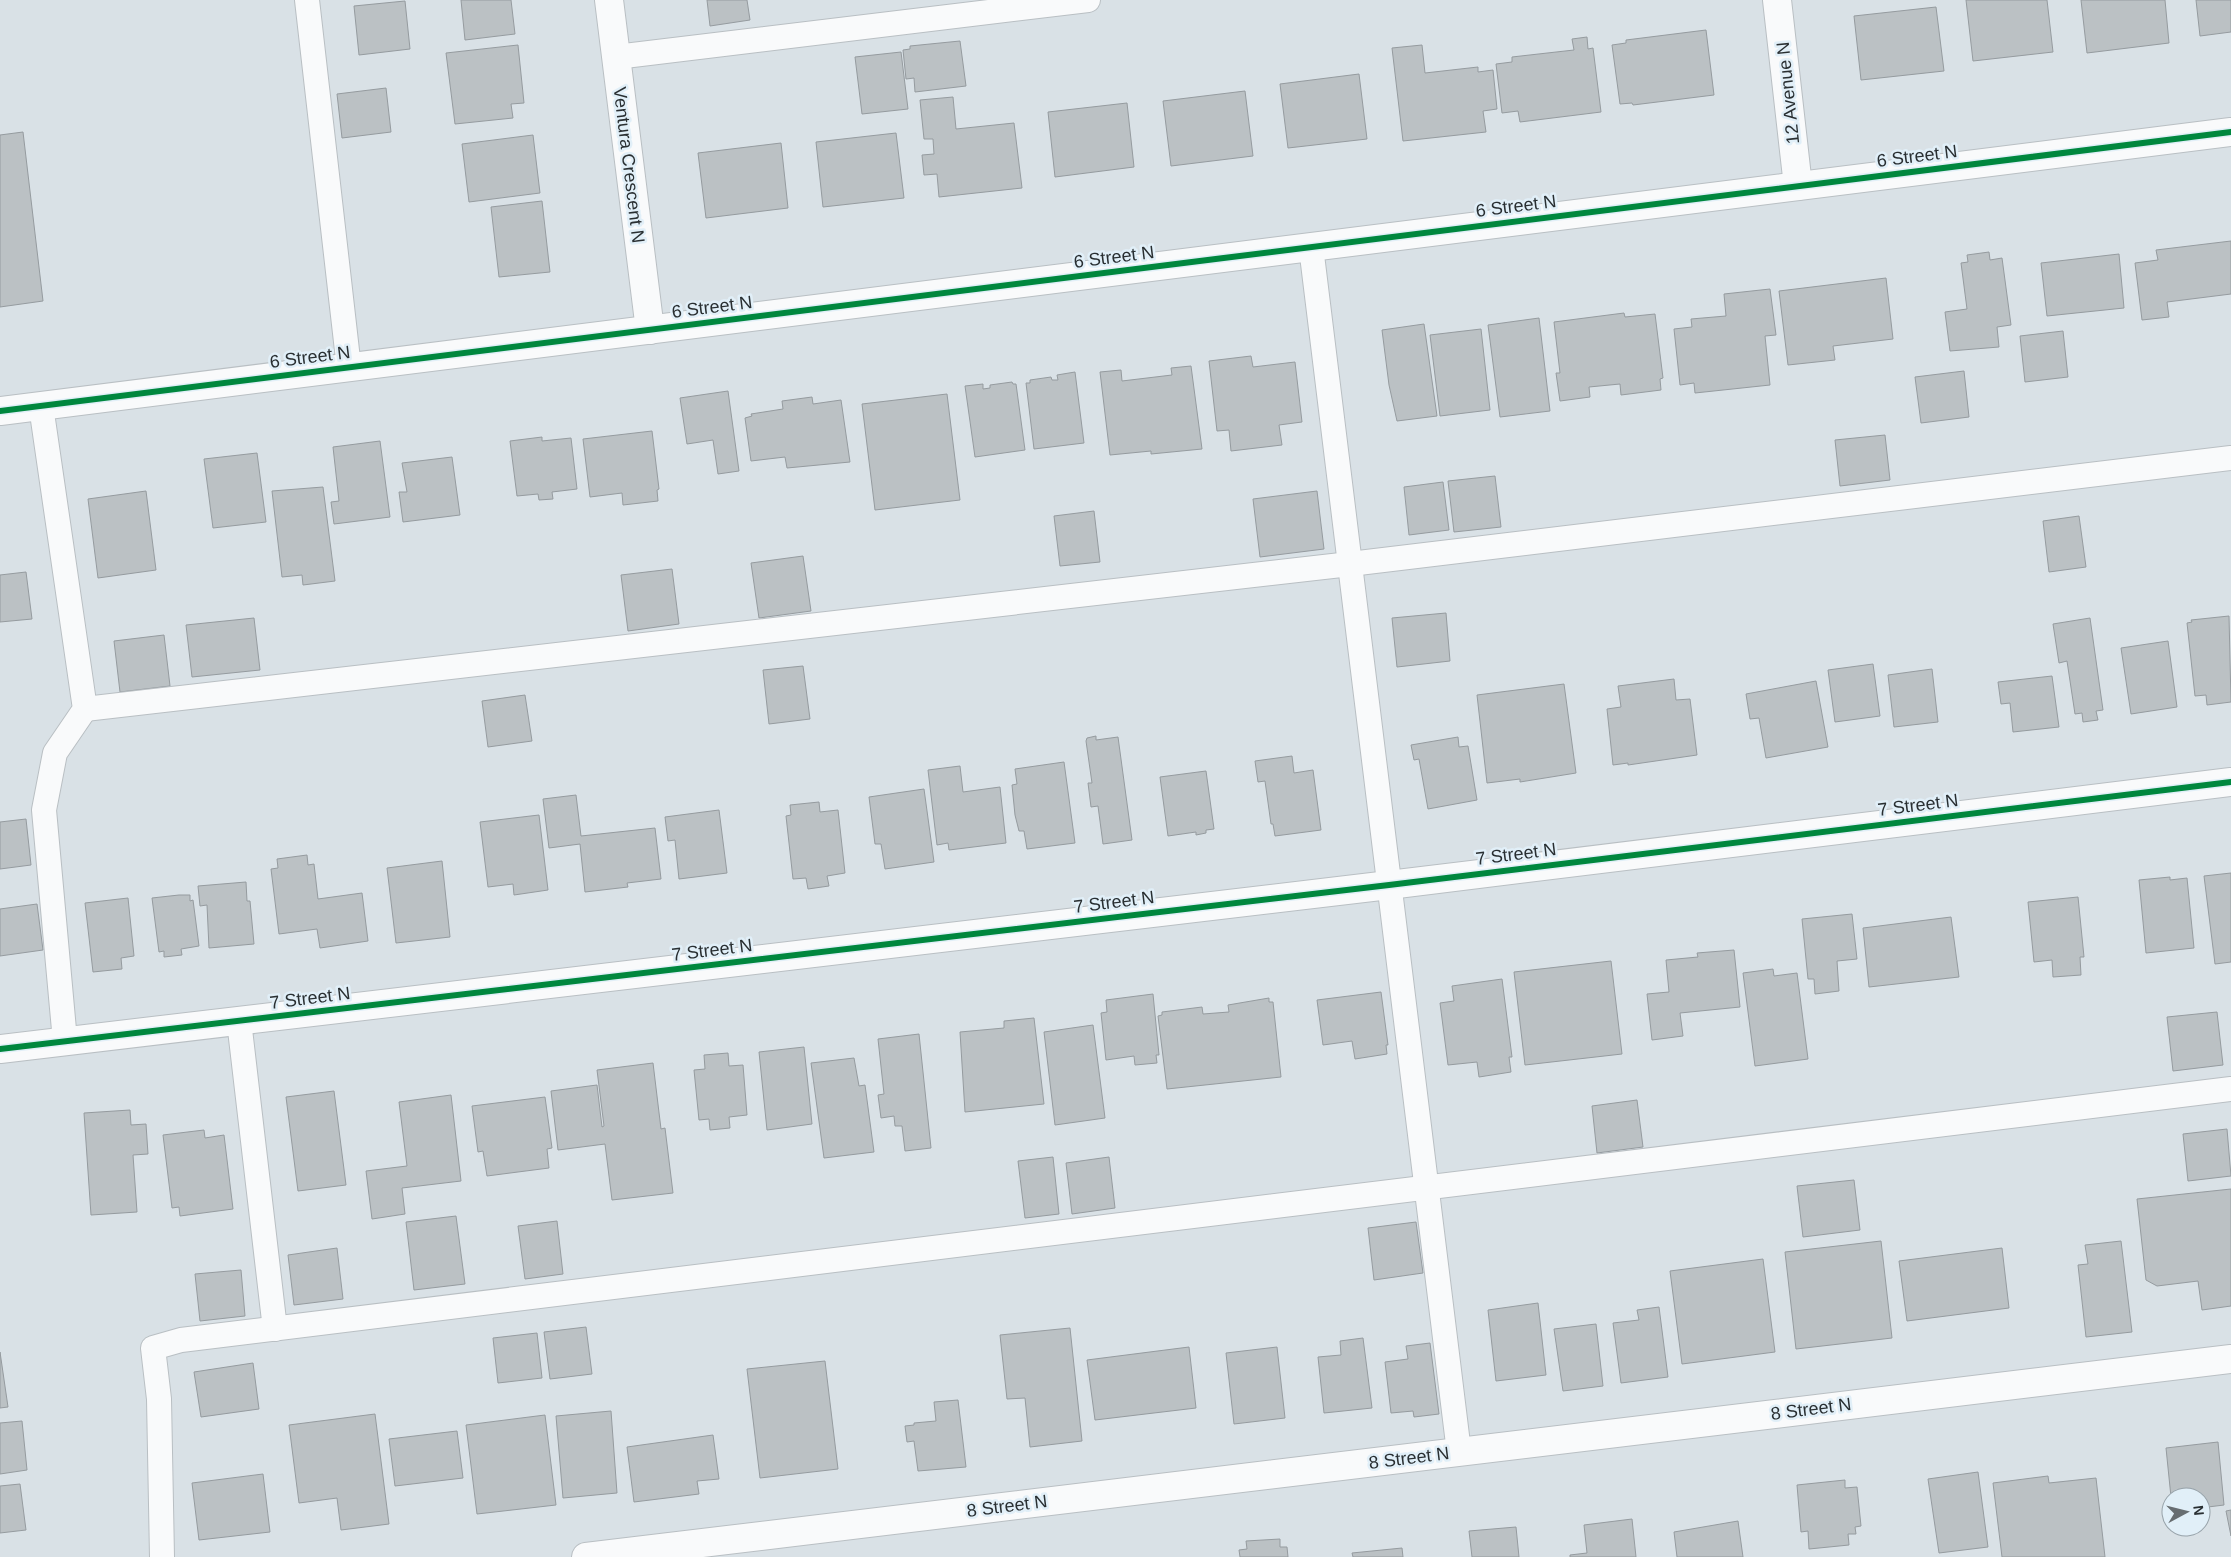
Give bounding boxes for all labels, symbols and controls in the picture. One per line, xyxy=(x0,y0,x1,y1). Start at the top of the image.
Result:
street label: 12 Avenue N xyxy=(1773,41,1803,145)
street label: Ventura Crescent N xyxy=(610,86,648,244)
street label: 6 Street N xyxy=(1876,141,1958,171)
street label: 6 Street N xyxy=(1475,191,1557,221)
street label: 6 Street N xyxy=(1073,242,1155,272)
street label: 6 Street N xyxy=(671,292,753,322)
street label: 6 Street N xyxy=(269,342,351,372)
street label: 7 Street N xyxy=(1877,790,1959,820)
street label: 7 Street N xyxy=(1475,839,1557,869)
street label: 7 Street N xyxy=(1073,887,1155,917)
street label: 7 Street N xyxy=(671,935,753,965)
street label: 7 Street N xyxy=(269,983,351,1013)
street label: 8 Street N xyxy=(1770,1394,1852,1424)
street label: 8 Street N xyxy=(1368,1443,1450,1473)
north arrow xyxy=(2161,1487,2211,1537)
street label: 8 Street N xyxy=(966,1491,1048,1521)
text: N xyxy=(2190,1504,2207,1516)

